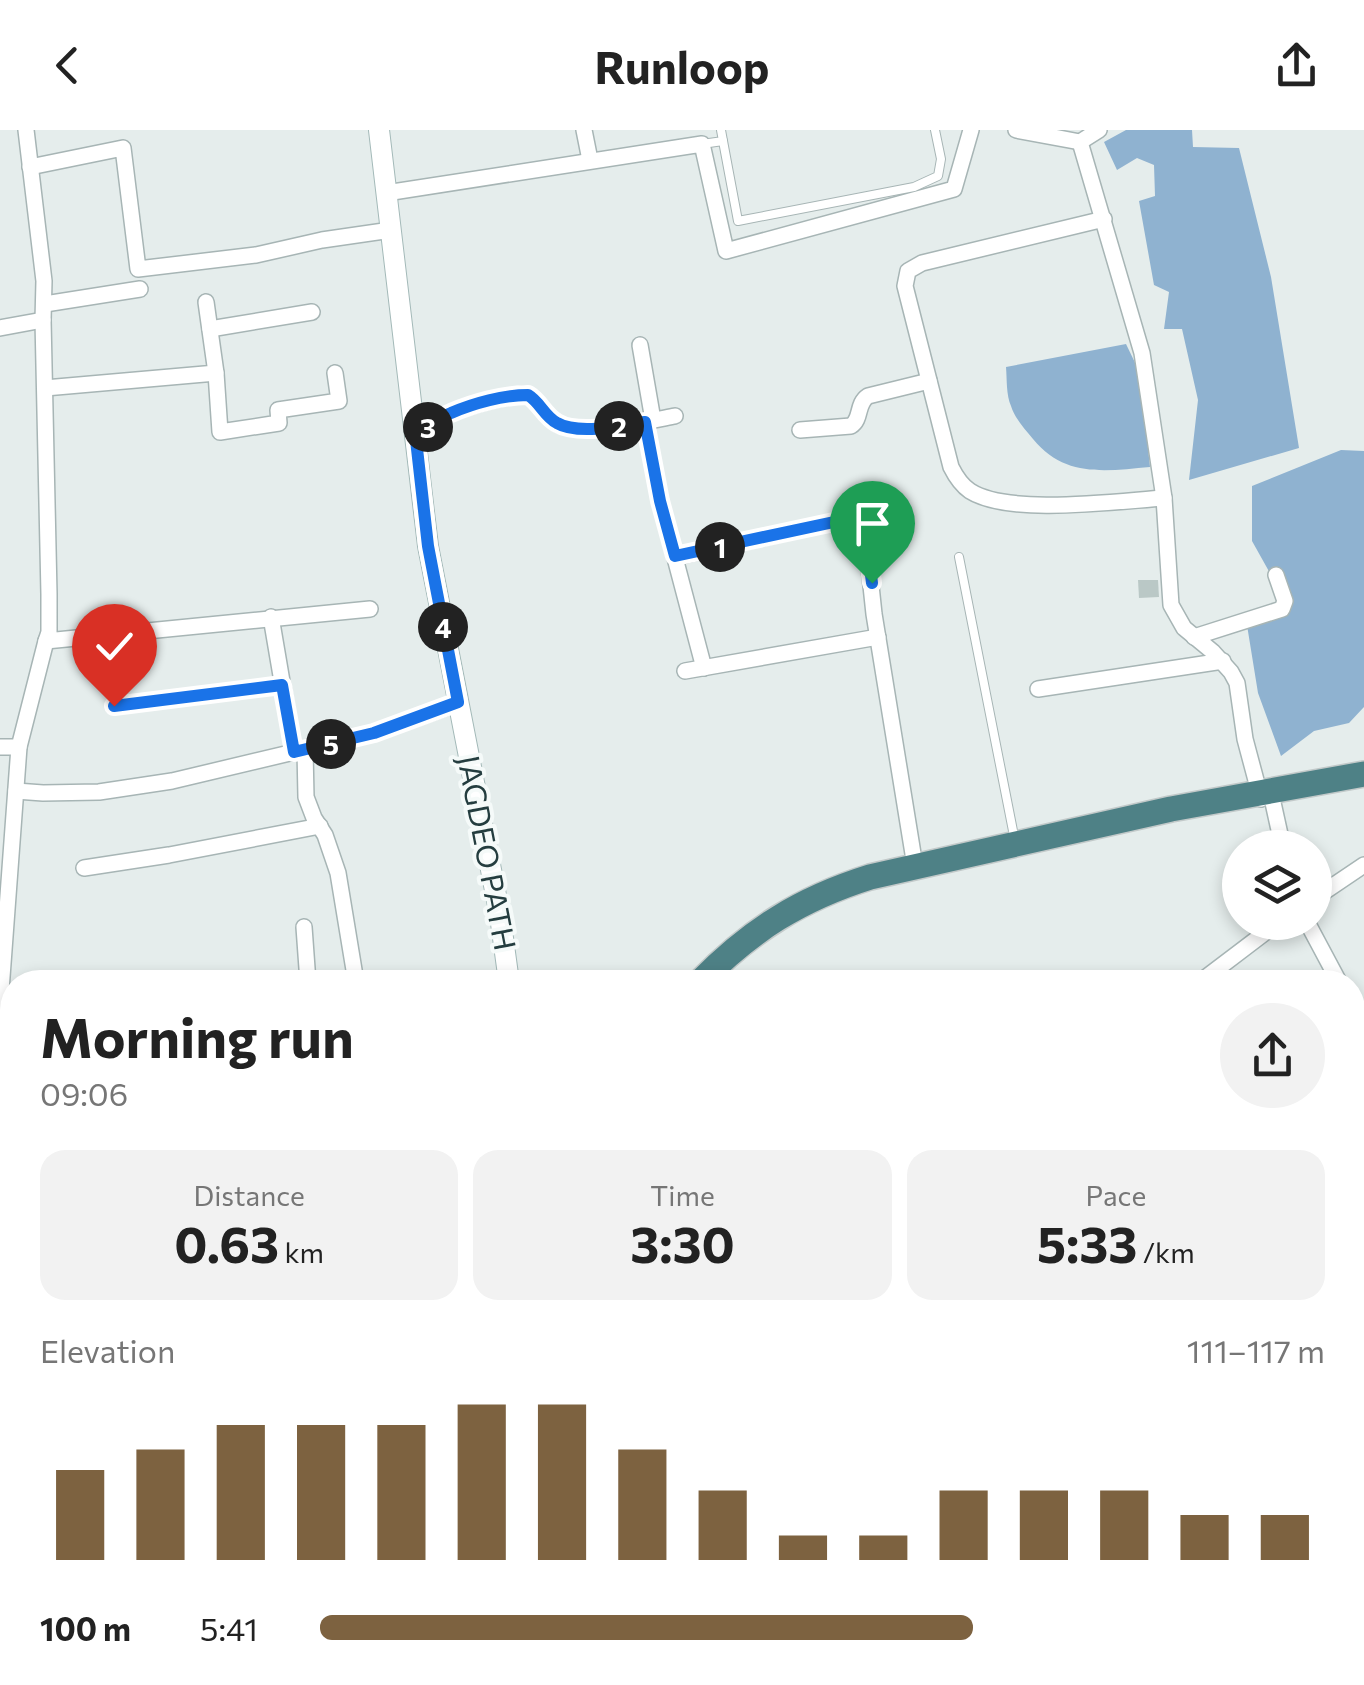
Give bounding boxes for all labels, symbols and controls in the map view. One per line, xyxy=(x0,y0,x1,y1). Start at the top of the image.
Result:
icon: back xyxy=(40,38,95,93)
text: Runloop xyxy=(595,38,769,93)
icon: share xyxy=(1269,38,1324,93)
pin: 2 xyxy=(594,401,644,451)
pin: 3 xyxy=(403,402,453,452)
text: 2 xyxy=(611,409,627,443)
text: 3 xyxy=(420,410,436,444)
pin xyxy=(830,481,915,584)
icon: arrive xyxy=(845,496,900,551)
pin: 1 xyxy=(695,522,745,572)
text: 1 xyxy=(714,530,726,564)
pin: 4 xyxy=(418,602,468,652)
pin xyxy=(72,604,157,707)
text: 4 xyxy=(434,610,452,644)
icon: check xyxy=(87,619,142,674)
pin: 5 xyxy=(306,719,356,769)
text: 5 xyxy=(323,727,339,761)
street label: JAGDEO PATH xyxy=(451,752,525,953)
map controls xyxy=(1222,830,1332,940)
button: layers xyxy=(1222,830,1332,940)
text: Morning run xyxy=(40,1002,354,1069)
button: share xyxy=(1220,1003,1325,1108)
text: 09:06 xyxy=(40,1073,128,1113)
text: Distance xyxy=(194,1178,305,1212)
text: Time xyxy=(650,1178,715,1212)
text: Pace xyxy=(1085,1178,1146,1212)
text: 0.63 xyxy=(174,1212,279,1273)
text: 3:30 xyxy=(630,1212,735,1273)
text: 5:33 xyxy=(1037,1212,1137,1273)
text: km xyxy=(279,1235,324,1269)
text: /km xyxy=(1137,1235,1195,1269)
text: Elevation xyxy=(40,1330,175,1370)
text: 111–117 m xyxy=(1187,1330,1325,1370)
text: 100 m xyxy=(40,1608,131,1648)
text: 5:41 xyxy=(200,1608,258,1648)

